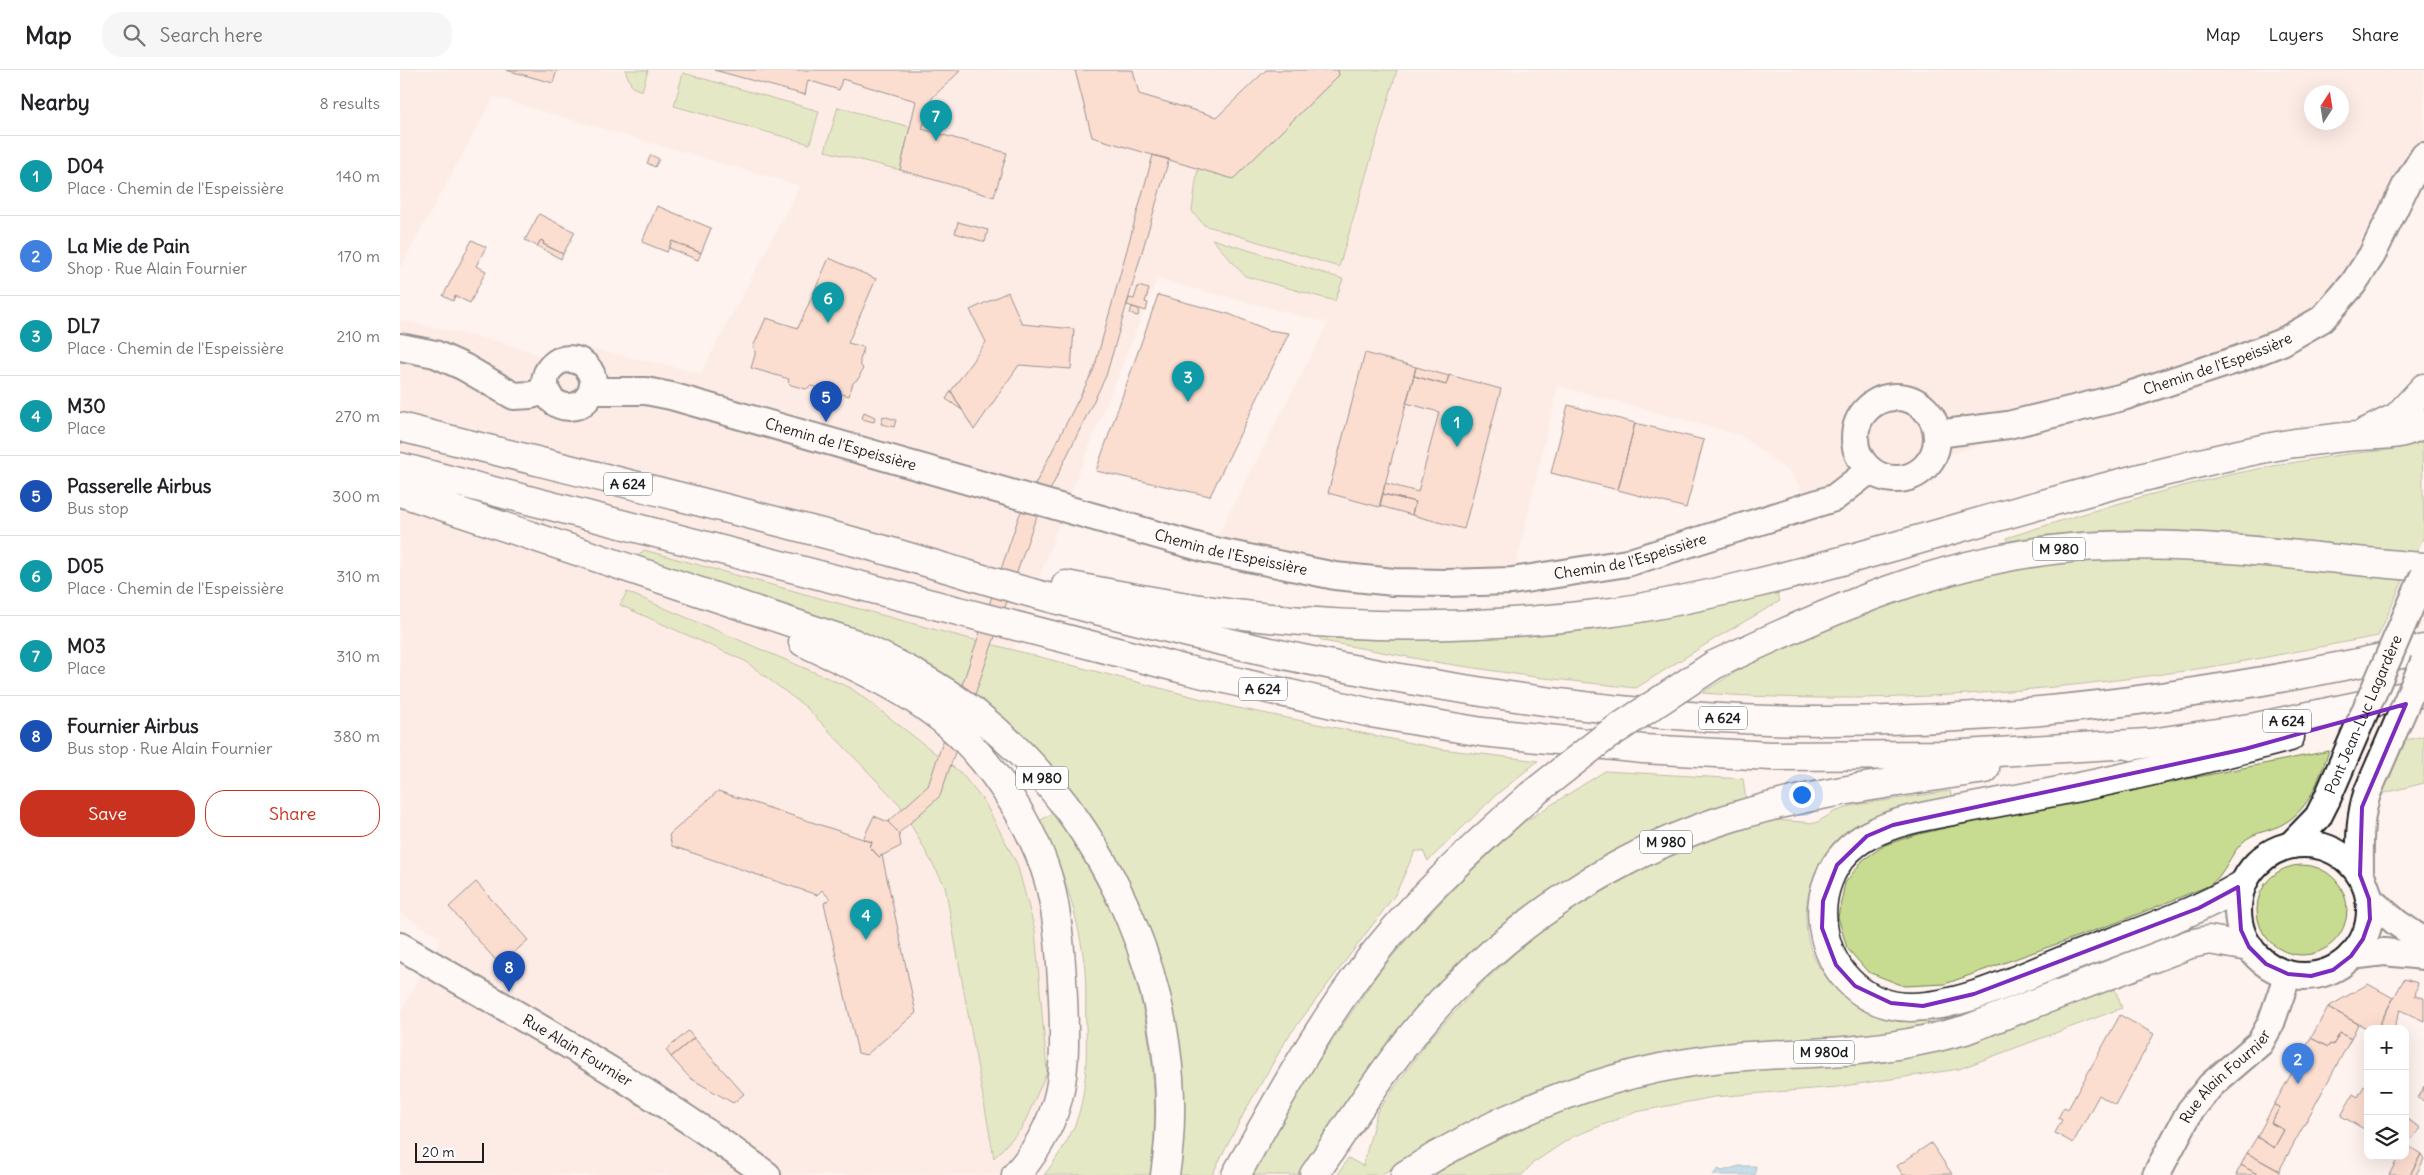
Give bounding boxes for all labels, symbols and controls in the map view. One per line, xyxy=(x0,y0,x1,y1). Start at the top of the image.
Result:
search box xyxy=(102,12,452,57)
text: Map xyxy=(25,20,72,50)
icon: search xyxy=(120,21,148,49)
text: Search here xyxy=(160,23,263,47)
text: Map xyxy=(2205,23,2240,46)
text: Layers xyxy=(2268,23,2324,46)
text: Share xyxy=(2352,23,2399,46)
north arrow xyxy=(2304,85,2349,130)
text: Nearby xyxy=(20,89,90,116)
text: 8 results xyxy=(319,93,380,113)
pin: 7 xyxy=(920,100,952,141)
text: D04 xyxy=(67,154,104,178)
text: 1 xyxy=(33,166,39,186)
text: 140 m xyxy=(336,166,380,186)
text: Place · Chemin de l'Espeissière xyxy=(67,178,284,198)
text: La Mie de Pain xyxy=(67,234,190,258)
text: 2 xyxy=(32,246,40,266)
text: 170 m xyxy=(337,246,380,266)
text: Shop · Rue Alain Fournier xyxy=(67,258,247,278)
pin: 6 xyxy=(812,282,844,323)
text: DL7 xyxy=(67,314,100,338)
text: 3 xyxy=(31,326,41,346)
text: 210 m xyxy=(337,326,380,346)
street label: Chemin de l'Espeissière xyxy=(2141,328,2295,399)
text: Place · Chemin de l'Espeissière xyxy=(67,338,284,358)
pin: 3 xyxy=(1172,361,1204,402)
pin: 5 xyxy=(810,381,842,422)
text: M30 xyxy=(67,394,106,418)
text: 4 xyxy=(31,406,41,426)
text: 270 m xyxy=(335,406,380,426)
pin: 1 xyxy=(1441,406,1473,447)
street label: Chemin de l'Espeissière xyxy=(763,413,919,475)
text: Place xyxy=(67,418,106,438)
road number: A 624 xyxy=(604,472,652,496)
text: Passerelle Airbus xyxy=(67,474,211,498)
text: 5 xyxy=(31,486,41,506)
text: 300 m xyxy=(332,486,380,506)
text: Bus stop xyxy=(67,498,129,518)
street label: Chemin de l'Espeissière xyxy=(1152,525,1309,579)
street label: Chemin de l'Espeissière xyxy=(1553,529,1709,583)
road number: M 980 xyxy=(2033,538,2085,560)
text: D05 xyxy=(67,554,104,578)
text: 6 xyxy=(31,566,41,586)
text: 310 m xyxy=(336,566,380,586)
text: Place · Chemin de l'Espeissière xyxy=(67,578,284,598)
street label: Pont Jean-Luc Lagardère xyxy=(2320,632,2406,797)
text: M03 xyxy=(67,634,106,658)
text: 7 xyxy=(32,646,40,666)
text: 310 m xyxy=(336,646,380,666)
text: Place xyxy=(67,658,106,678)
road number: A 624 xyxy=(1239,678,1287,700)
road number: A 624 xyxy=(1699,706,1747,730)
road number: A 624 xyxy=(2263,710,2311,732)
text: Fournier Airbus xyxy=(67,714,199,738)
text: 8 xyxy=(31,726,41,746)
text: 380 m xyxy=(333,726,380,746)
text: Bus stop · Rue Alain Fournier xyxy=(67,738,273,758)
road number: M 980 xyxy=(1016,766,1068,790)
your location xyxy=(1789,782,1815,808)
button: Save xyxy=(20,790,195,837)
button: Share xyxy=(205,790,380,837)
road number: M 980 xyxy=(1640,830,1692,854)
pin: 4 xyxy=(850,899,882,940)
pin: 8 xyxy=(493,951,525,992)
street label: Rue Alain Fournier xyxy=(520,1010,636,1090)
map controls xyxy=(2364,1025,2409,1160)
button: + xyxy=(2364,1025,2409,1070)
street label: Rue Alain Fournier xyxy=(2175,1026,2275,1126)
road number: M 980d xyxy=(1794,1040,1854,1064)
pin: 2 xyxy=(2282,1043,2314,1084)
button: − xyxy=(2364,1070,2409,1115)
button: layers xyxy=(2364,1115,2409,1160)
scale bar xyxy=(415,1140,484,1163)
text: 20 m xyxy=(422,1143,455,1161)

